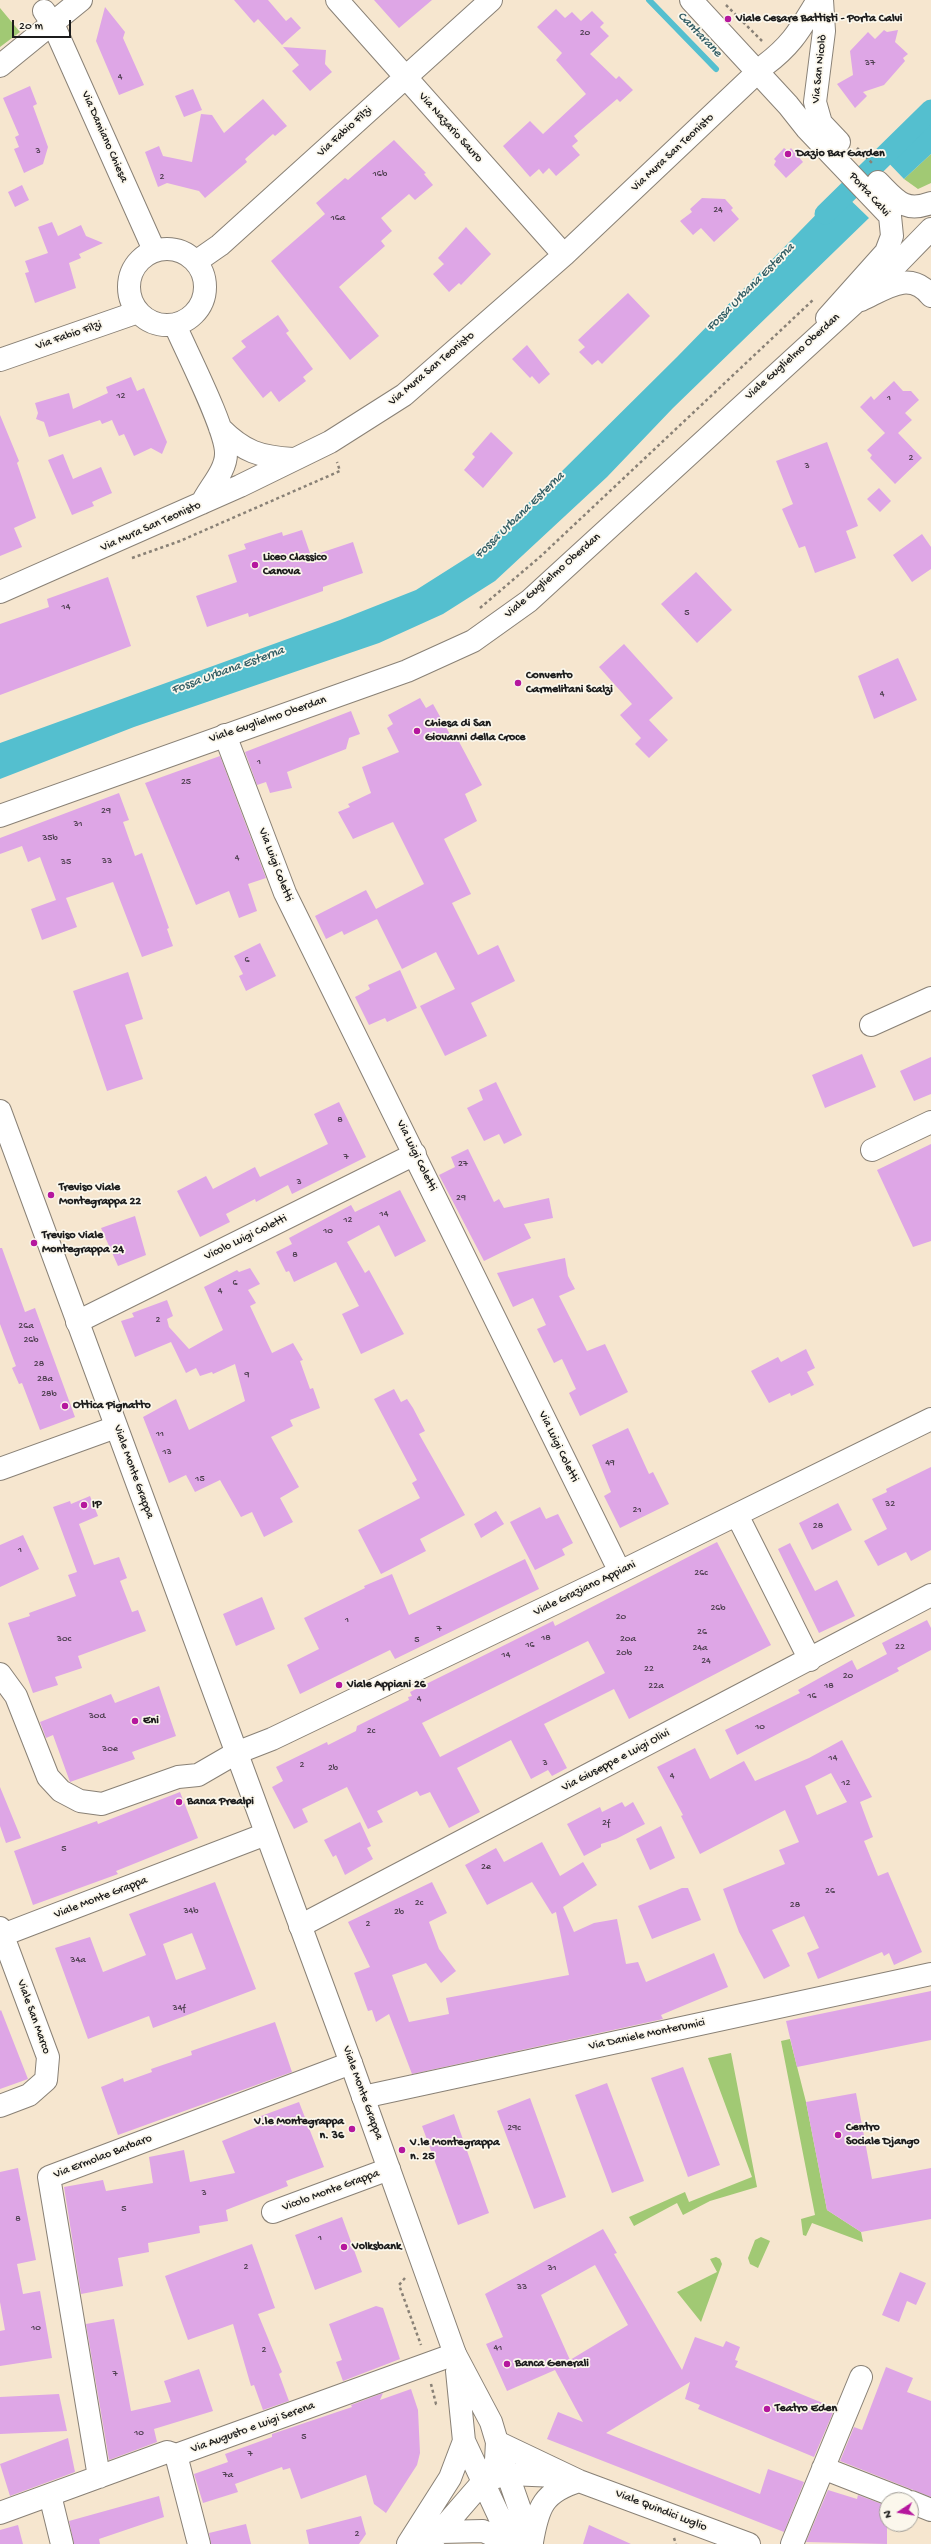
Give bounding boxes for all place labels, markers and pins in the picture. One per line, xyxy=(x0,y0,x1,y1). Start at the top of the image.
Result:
place label: Viale Cesare Battisti - Porta Calvi xyxy=(736,12,902,26)
marker: Viale Cesare Battisti - Porta Calvi xyxy=(723,14,733,24)
place label: Dazio Bar Garden xyxy=(796,147,885,161)
marker: Dazio Bar Garden xyxy=(783,149,793,159)
place label: Liceo Classico Canova xyxy=(263,551,327,579)
marker: Liceo Classico Canova xyxy=(250,560,260,570)
place label: Convento Carmelitani Scalzi xyxy=(526,669,613,697)
marker: Convento Carmelitani Scalzi xyxy=(513,678,523,688)
place label: Chiesa di San Giovanni della Croce xyxy=(425,717,525,745)
marker: Chiesa di San Giovanni della Croce xyxy=(412,726,422,736)
place label: Treviso Viale Montegrappa 22 xyxy=(59,1181,141,1209)
marker: Treviso Viale Montegrappa 22 xyxy=(46,1190,56,1200)
place label: Treviso Viale Montegrappa 24 xyxy=(42,1229,124,1257)
marker: Treviso Viale Montegrappa 24 xyxy=(29,1238,39,1248)
place label: Ottica Pignatto xyxy=(73,1399,151,1413)
marker: Ottica Pignatto xyxy=(60,1401,70,1411)
place label: IP xyxy=(92,1498,102,1512)
marker: IP xyxy=(79,1500,89,1510)
place label: Viale Appiani 26 xyxy=(347,1678,426,1692)
marker: Viale Appiani 26 xyxy=(334,1680,344,1690)
place label: Eni xyxy=(143,1714,159,1728)
marker: Eni xyxy=(130,1716,140,1726)
place label: Banca Prealpi xyxy=(187,1795,254,1809)
marker: Banca Prealpi xyxy=(174,1797,184,1807)
place label: V.le Montegrappa n. 36 xyxy=(254,2115,344,2143)
place label: Centro Sociale Django xyxy=(846,2121,920,2149)
marker: V.le Montegrappa n. 36 xyxy=(347,2124,357,2134)
marker: Centro Sociale Django xyxy=(833,2130,843,2140)
place label: V.le Montegrappa n. 25 xyxy=(410,2136,500,2164)
marker: V.le Montegrappa n. 25 xyxy=(397,2145,407,2155)
place label: Volksbank xyxy=(352,2240,401,2254)
marker: Volksbank xyxy=(339,2242,349,2252)
place label: Banca Generali xyxy=(515,2357,589,2371)
marker: Banca Generali xyxy=(502,2359,512,2369)
place label: Teatro Eden xyxy=(775,2402,837,2416)
marker: Teatro Eden xyxy=(762,2404,772,2414)

